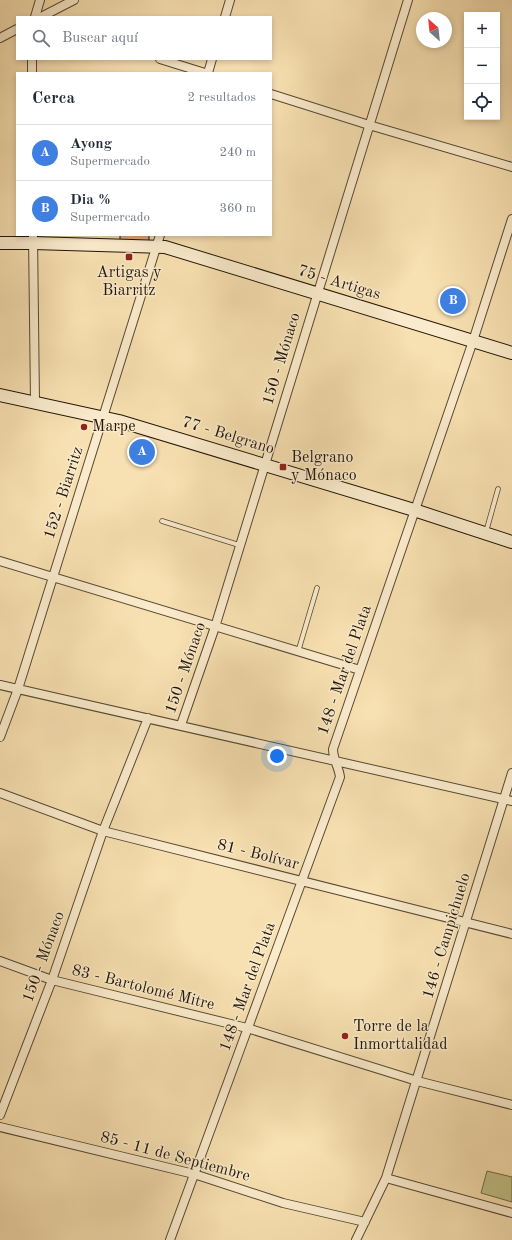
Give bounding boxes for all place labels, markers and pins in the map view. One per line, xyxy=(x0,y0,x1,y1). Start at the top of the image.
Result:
marker: Artigas y Biarritz xyxy=(124,252,134,262)
place label: Artigas y Biarritz xyxy=(96,265,162,299)
pin: B xyxy=(440,286,466,316)
place label: Marpe xyxy=(92,419,136,435)
marker: Marpe xyxy=(79,422,89,432)
pin: A xyxy=(129,437,155,467)
place label: Belgrano y Mónaco xyxy=(291,450,357,484)
marker: Belgrano y Mónaco xyxy=(278,462,288,472)
place label: Torre de la Inmorttalidad xyxy=(353,1019,448,1053)
marker: Torre de la Inmorttalidad xyxy=(340,1031,350,1041)

